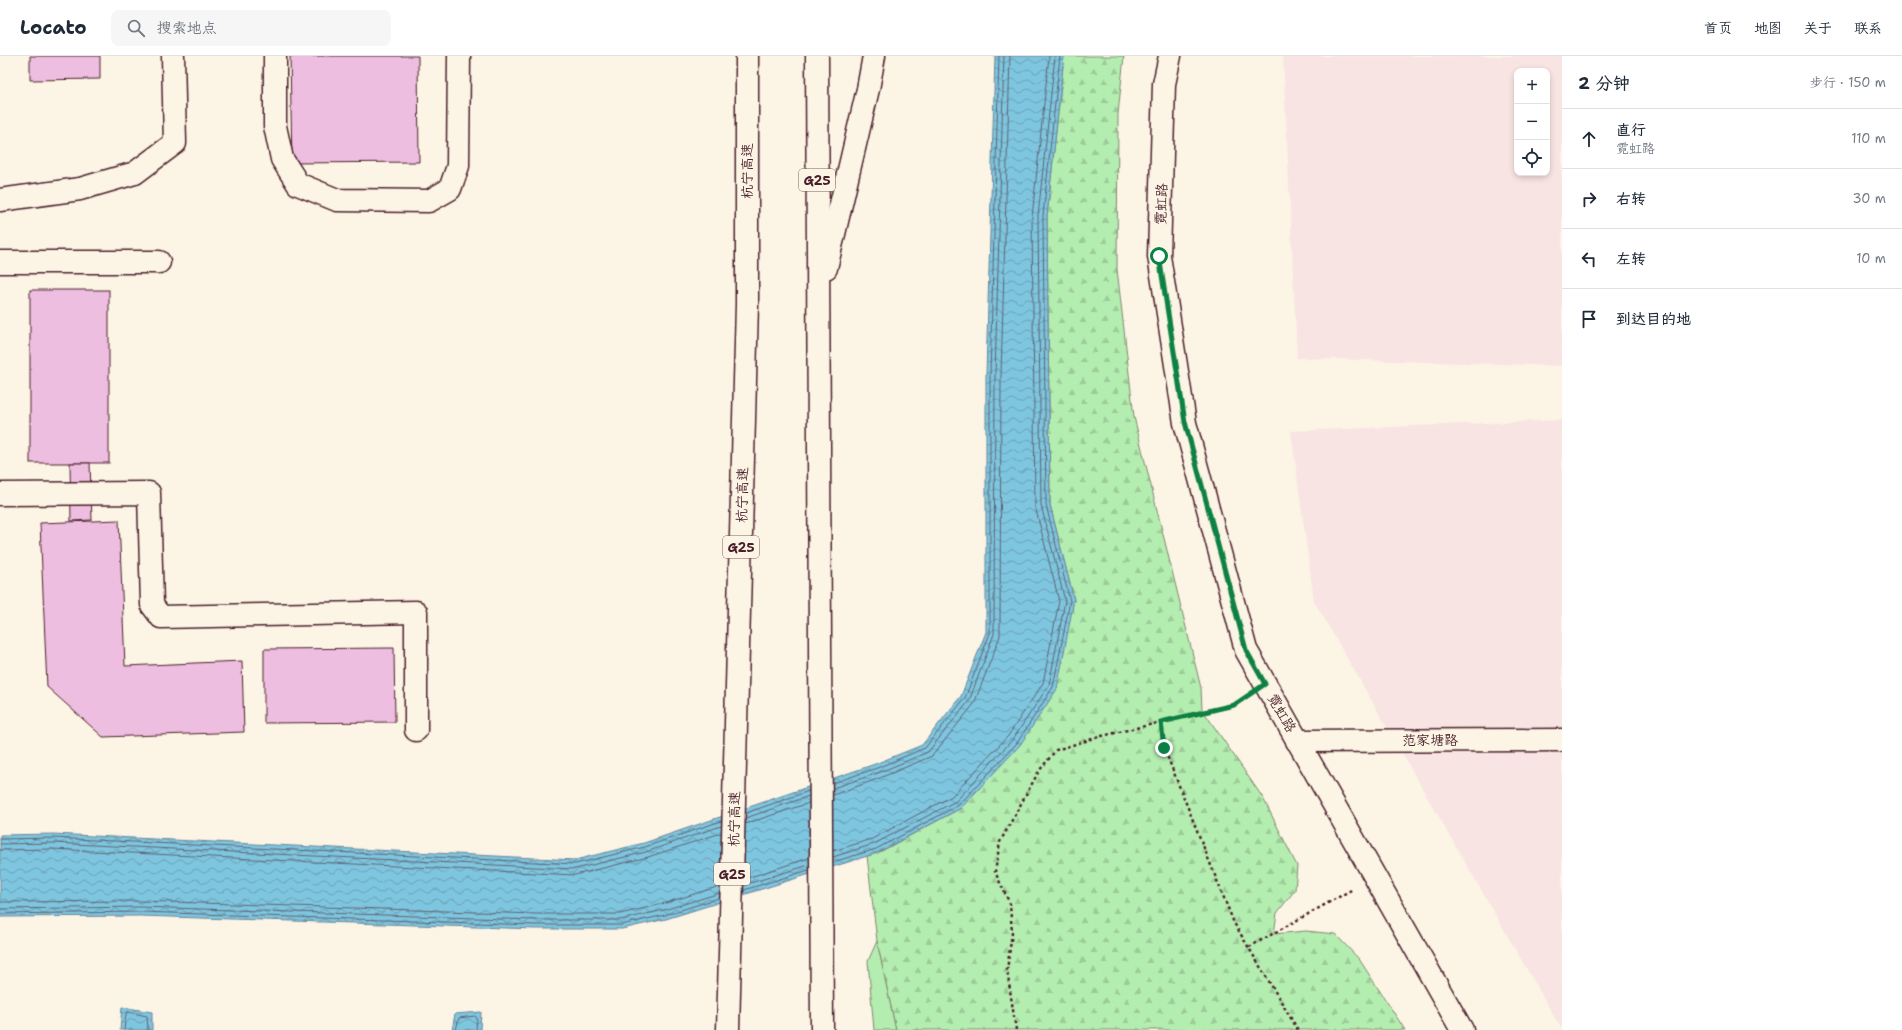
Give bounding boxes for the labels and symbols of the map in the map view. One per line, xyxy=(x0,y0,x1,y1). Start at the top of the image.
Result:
street label: 杭宁高速 xyxy=(738,143,756,199)
road number: G25 xyxy=(799,169,835,191)
street label: 霓虹路 xyxy=(1151,183,1171,225)
route start xyxy=(1150,247,1168,265)
street label: 杭宁高速 xyxy=(733,467,751,523)
road number: G25 xyxy=(723,536,759,558)
street label: 霓虹路 xyxy=(1264,690,1300,736)
street label: 范家塘路 xyxy=(1402,731,1458,749)
route end xyxy=(1155,739,1173,757)
street label: 杭宁高速 xyxy=(725,791,743,847)
road number: G25 xyxy=(714,863,750,885)

